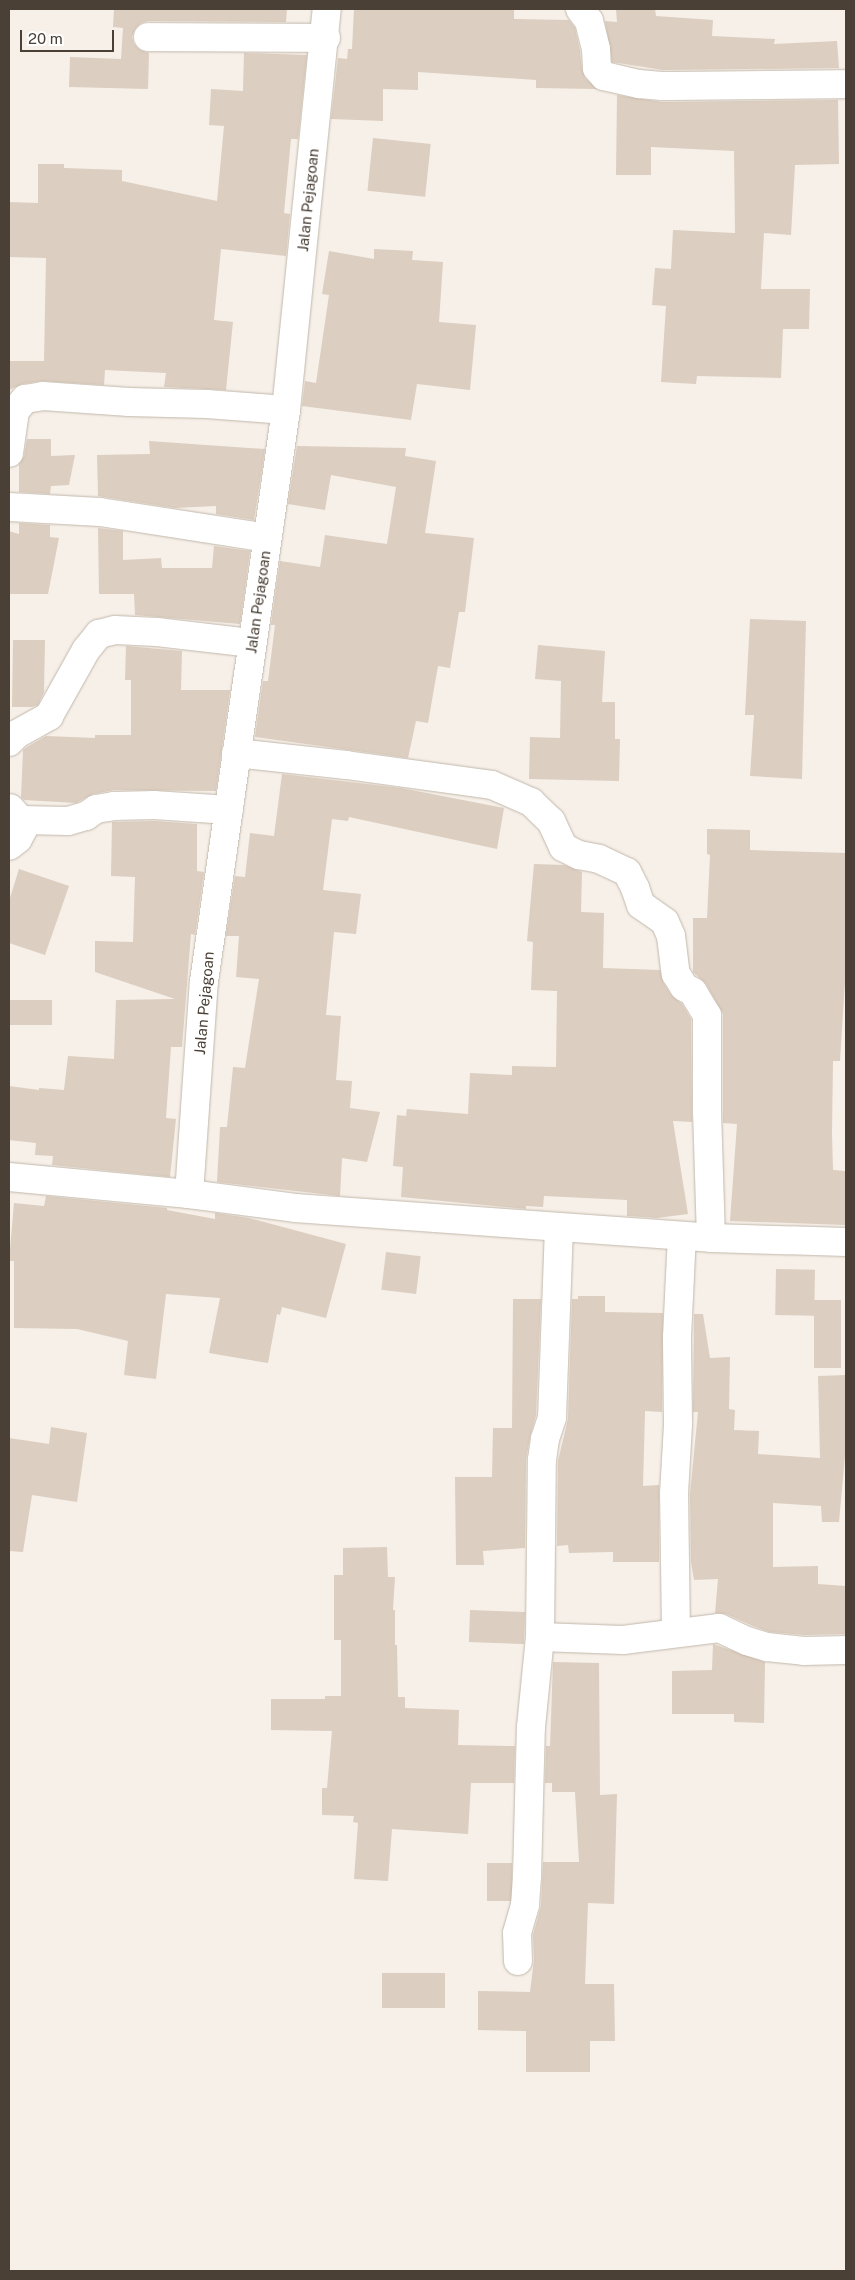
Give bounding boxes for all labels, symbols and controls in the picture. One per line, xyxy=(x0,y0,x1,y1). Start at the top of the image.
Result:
scale bar xyxy=(22,20,116,52)
text: 20 m xyxy=(28,30,63,47)
street label: Jalan Pejagoan xyxy=(294,147,322,253)
street label: Jalan Pejagoan xyxy=(242,549,274,655)
street label: Jalan Pejagoan xyxy=(191,951,217,1055)

